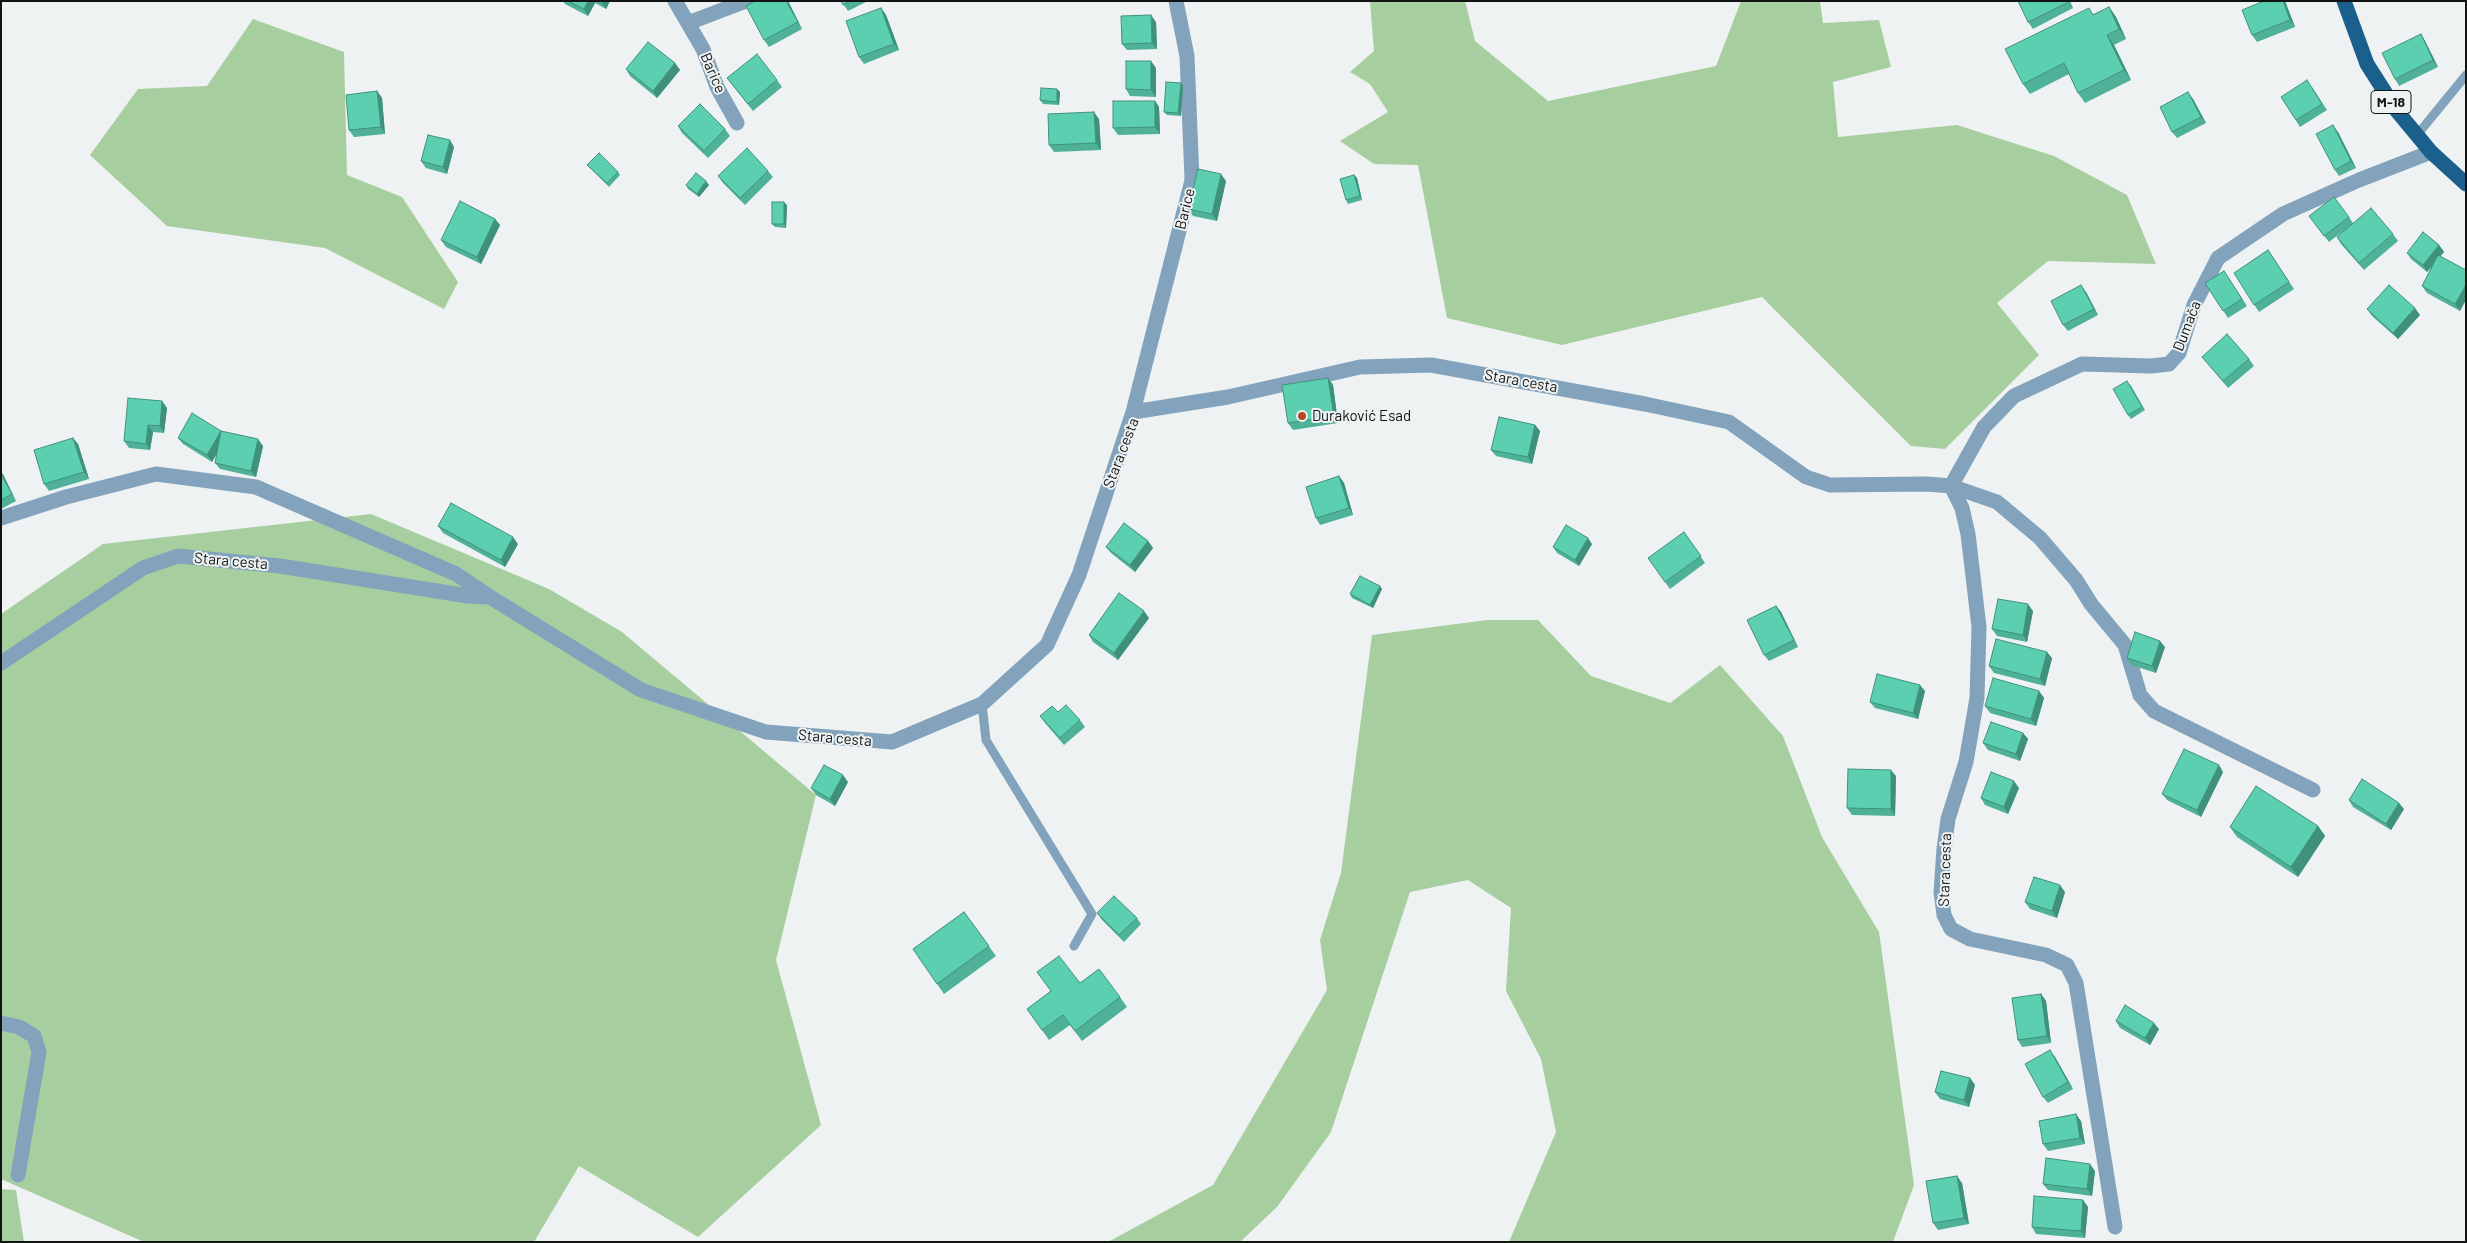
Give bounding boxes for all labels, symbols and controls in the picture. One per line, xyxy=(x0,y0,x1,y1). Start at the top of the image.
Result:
street label: Barice xyxy=(697,50,729,96)
road number: M-18 xyxy=(2371,90,2411,114)
street label: Barice xyxy=(1171,186,1199,232)
street label: Dumača xyxy=(2169,298,2205,354)
street label: Stara cesta xyxy=(1483,366,1559,396)
place label: Duraković Esad xyxy=(1312,407,1411,425)
marker: Duraković Esad xyxy=(1296,410,1308,422)
street label: Stara cesta xyxy=(1099,415,1143,491)
street label: Stara cesta xyxy=(193,549,269,573)
street label: Stara cesta xyxy=(797,726,873,750)
street label: Stara cesta xyxy=(1935,833,1955,907)

